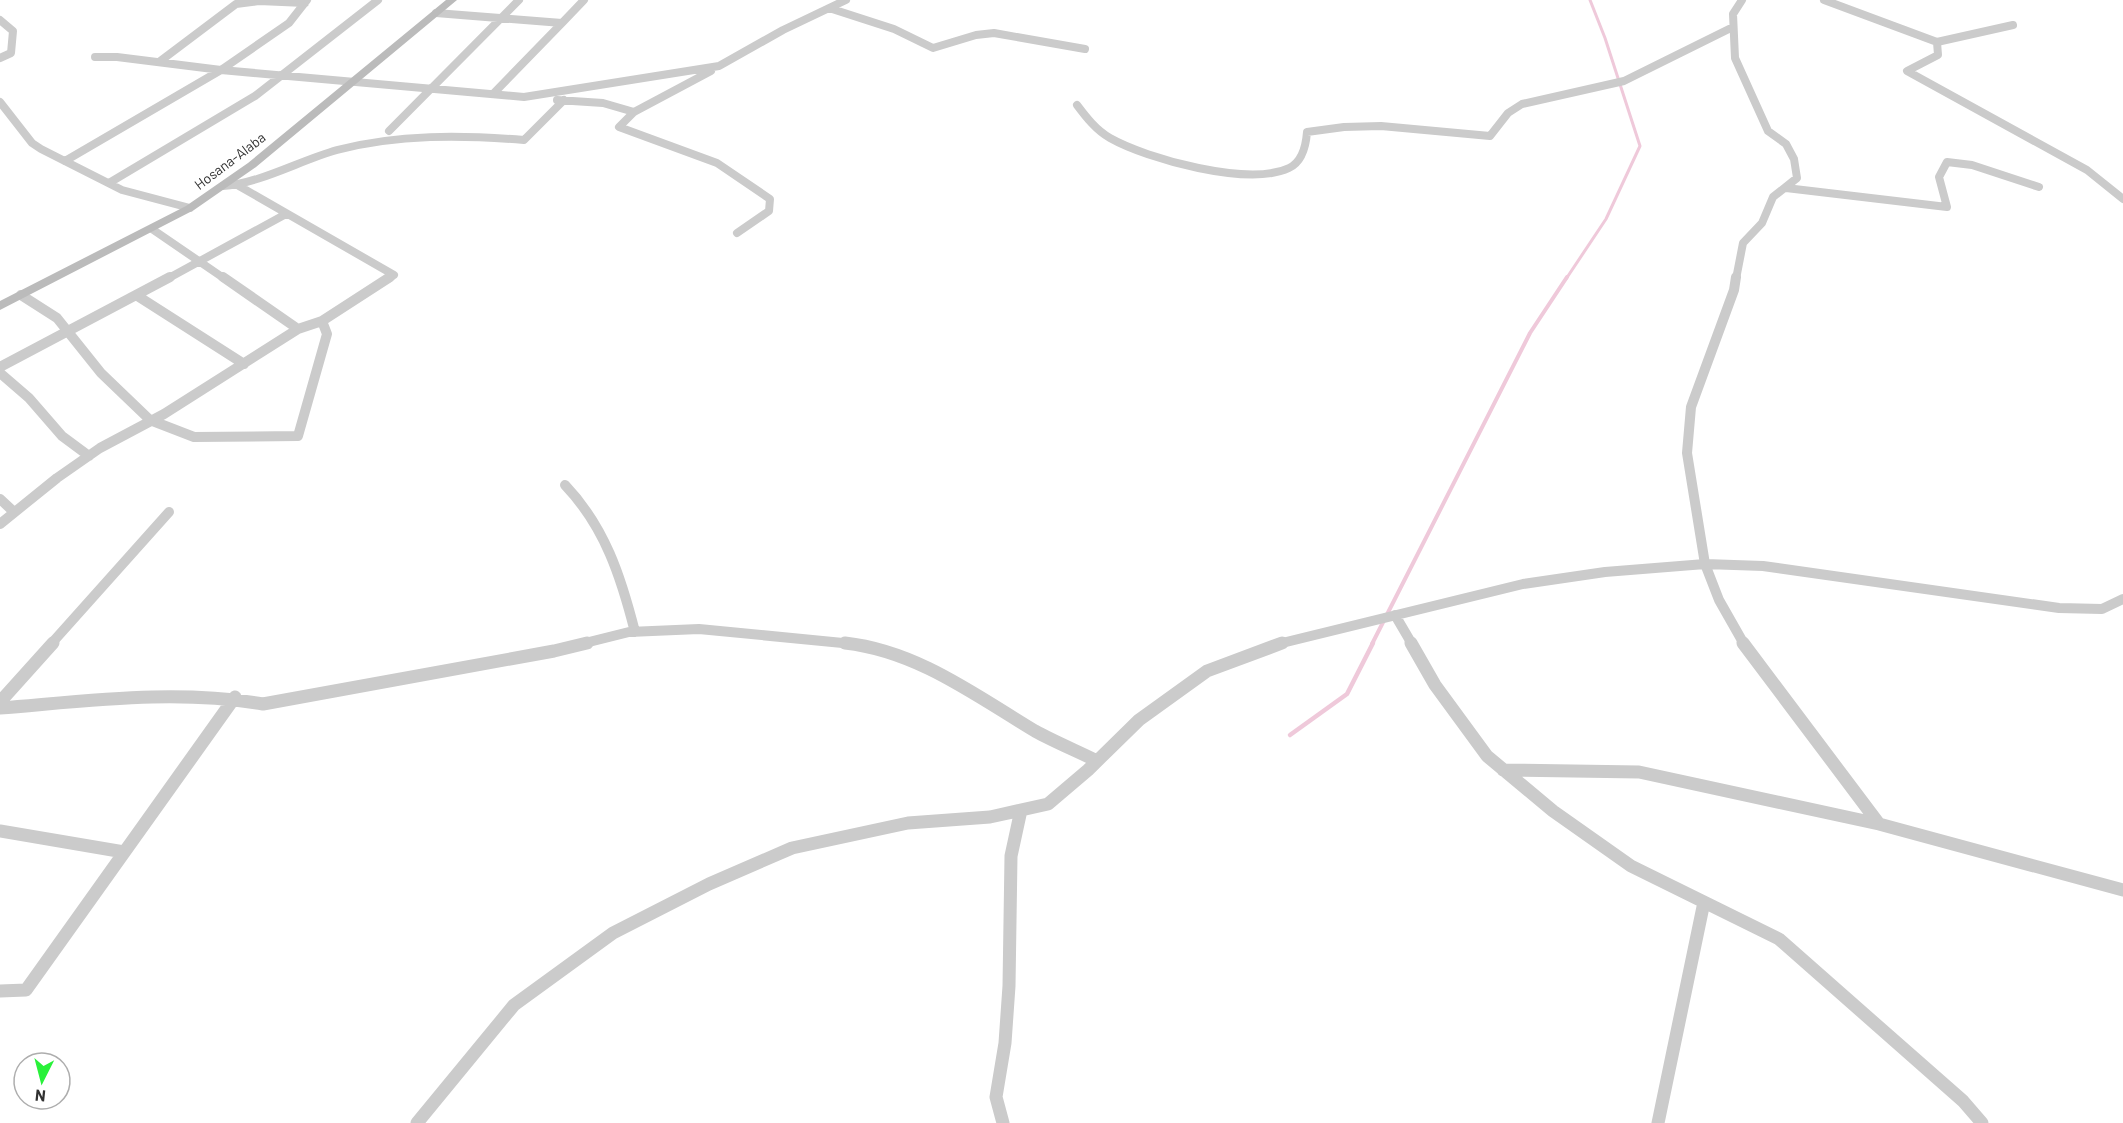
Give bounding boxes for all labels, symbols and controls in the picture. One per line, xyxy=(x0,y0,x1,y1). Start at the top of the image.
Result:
street label: Hosana-Alaba xyxy=(191,128,269,193)
north arrow xyxy=(12,1051,72,1111)
text: N xyxy=(34,1086,47,1106)

